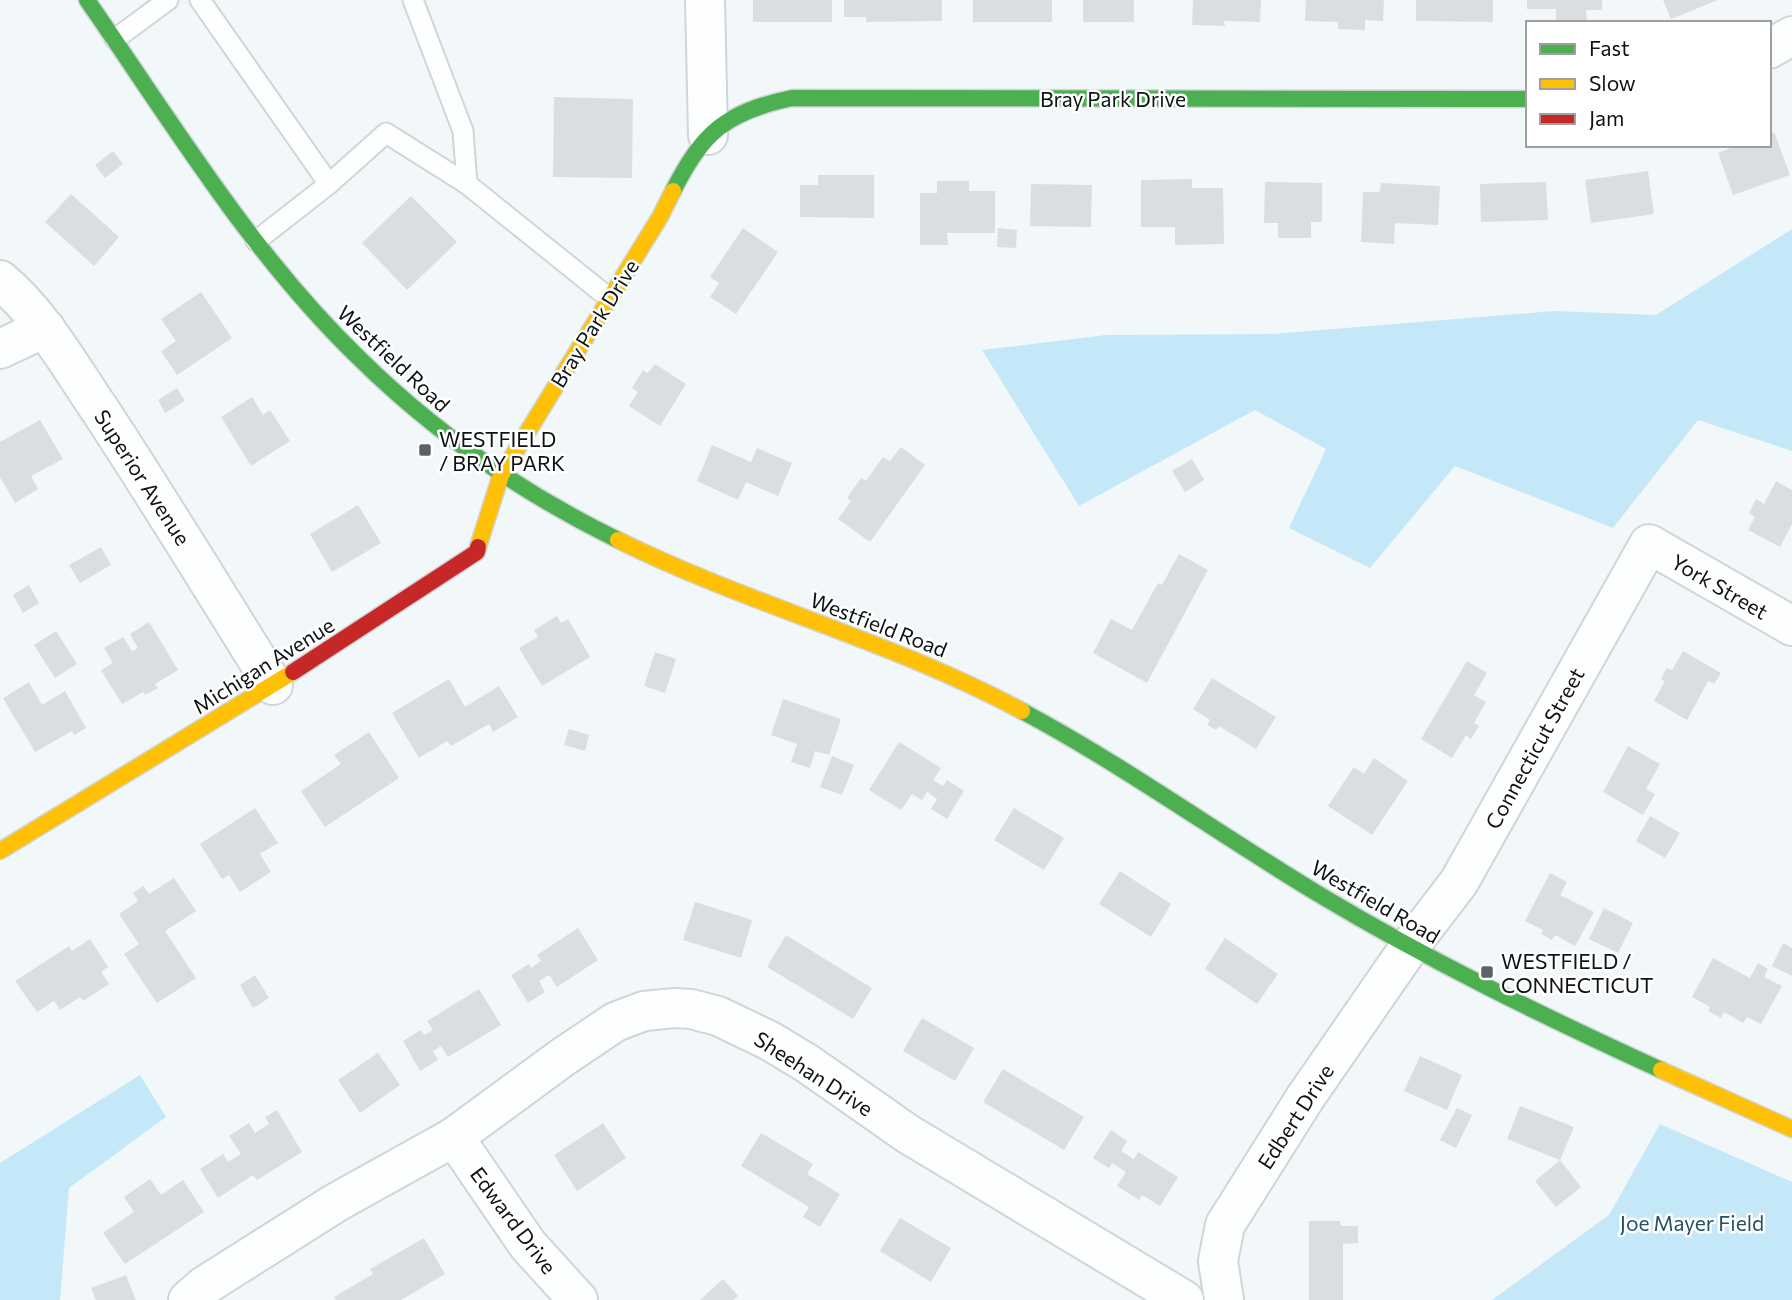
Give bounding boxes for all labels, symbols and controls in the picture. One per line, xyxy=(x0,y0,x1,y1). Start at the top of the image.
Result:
legend xyxy=(1526,21,1771,147)
text: Fast xyxy=(1589,35,1630,60)
text: Slow xyxy=(1589,70,1636,95)
street label: Bray Park Drive xyxy=(1040,86,1186,111)
text: Jam xyxy=(1589,105,1624,130)
street label: Bray Park Drive xyxy=(545,254,643,392)
street label: Westfield Road xyxy=(333,300,455,416)
street label: Superior Avenue xyxy=(90,405,196,549)
place label: WESTFIELD / BRAY PARK xyxy=(439,426,565,475)
marker: WESTFIELD / BRAY PARK xyxy=(417,442,433,458)
street label: York Street xyxy=(1667,548,1773,624)
street label: Westfield Road xyxy=(807,586,951,662)
street label: Michigan Avenue xyxy=(188,612,338,718)
street label: Connecticut Street xyxy=(1479,663,1589,833)
street label: Westfield Road xyxy=(1307,854,1445,948)
place label: WESTFIELD / CONNECTICUT xyxy=(1501,948,1654,997)
marker: WESTFIELD / CONNECTICUT xyxy=(1479,964,1495,980)
street label: Sheehan Drive xyxy=(750,1025,878,1121)
street label: Edbert Drive xyxy=(1252,1059,1338,1173)
street label: Edward Drive xyxy=(466,1162,562,1278)
park label: Joe Mayer Field xyxy=(1620,1210,1764,1235)

